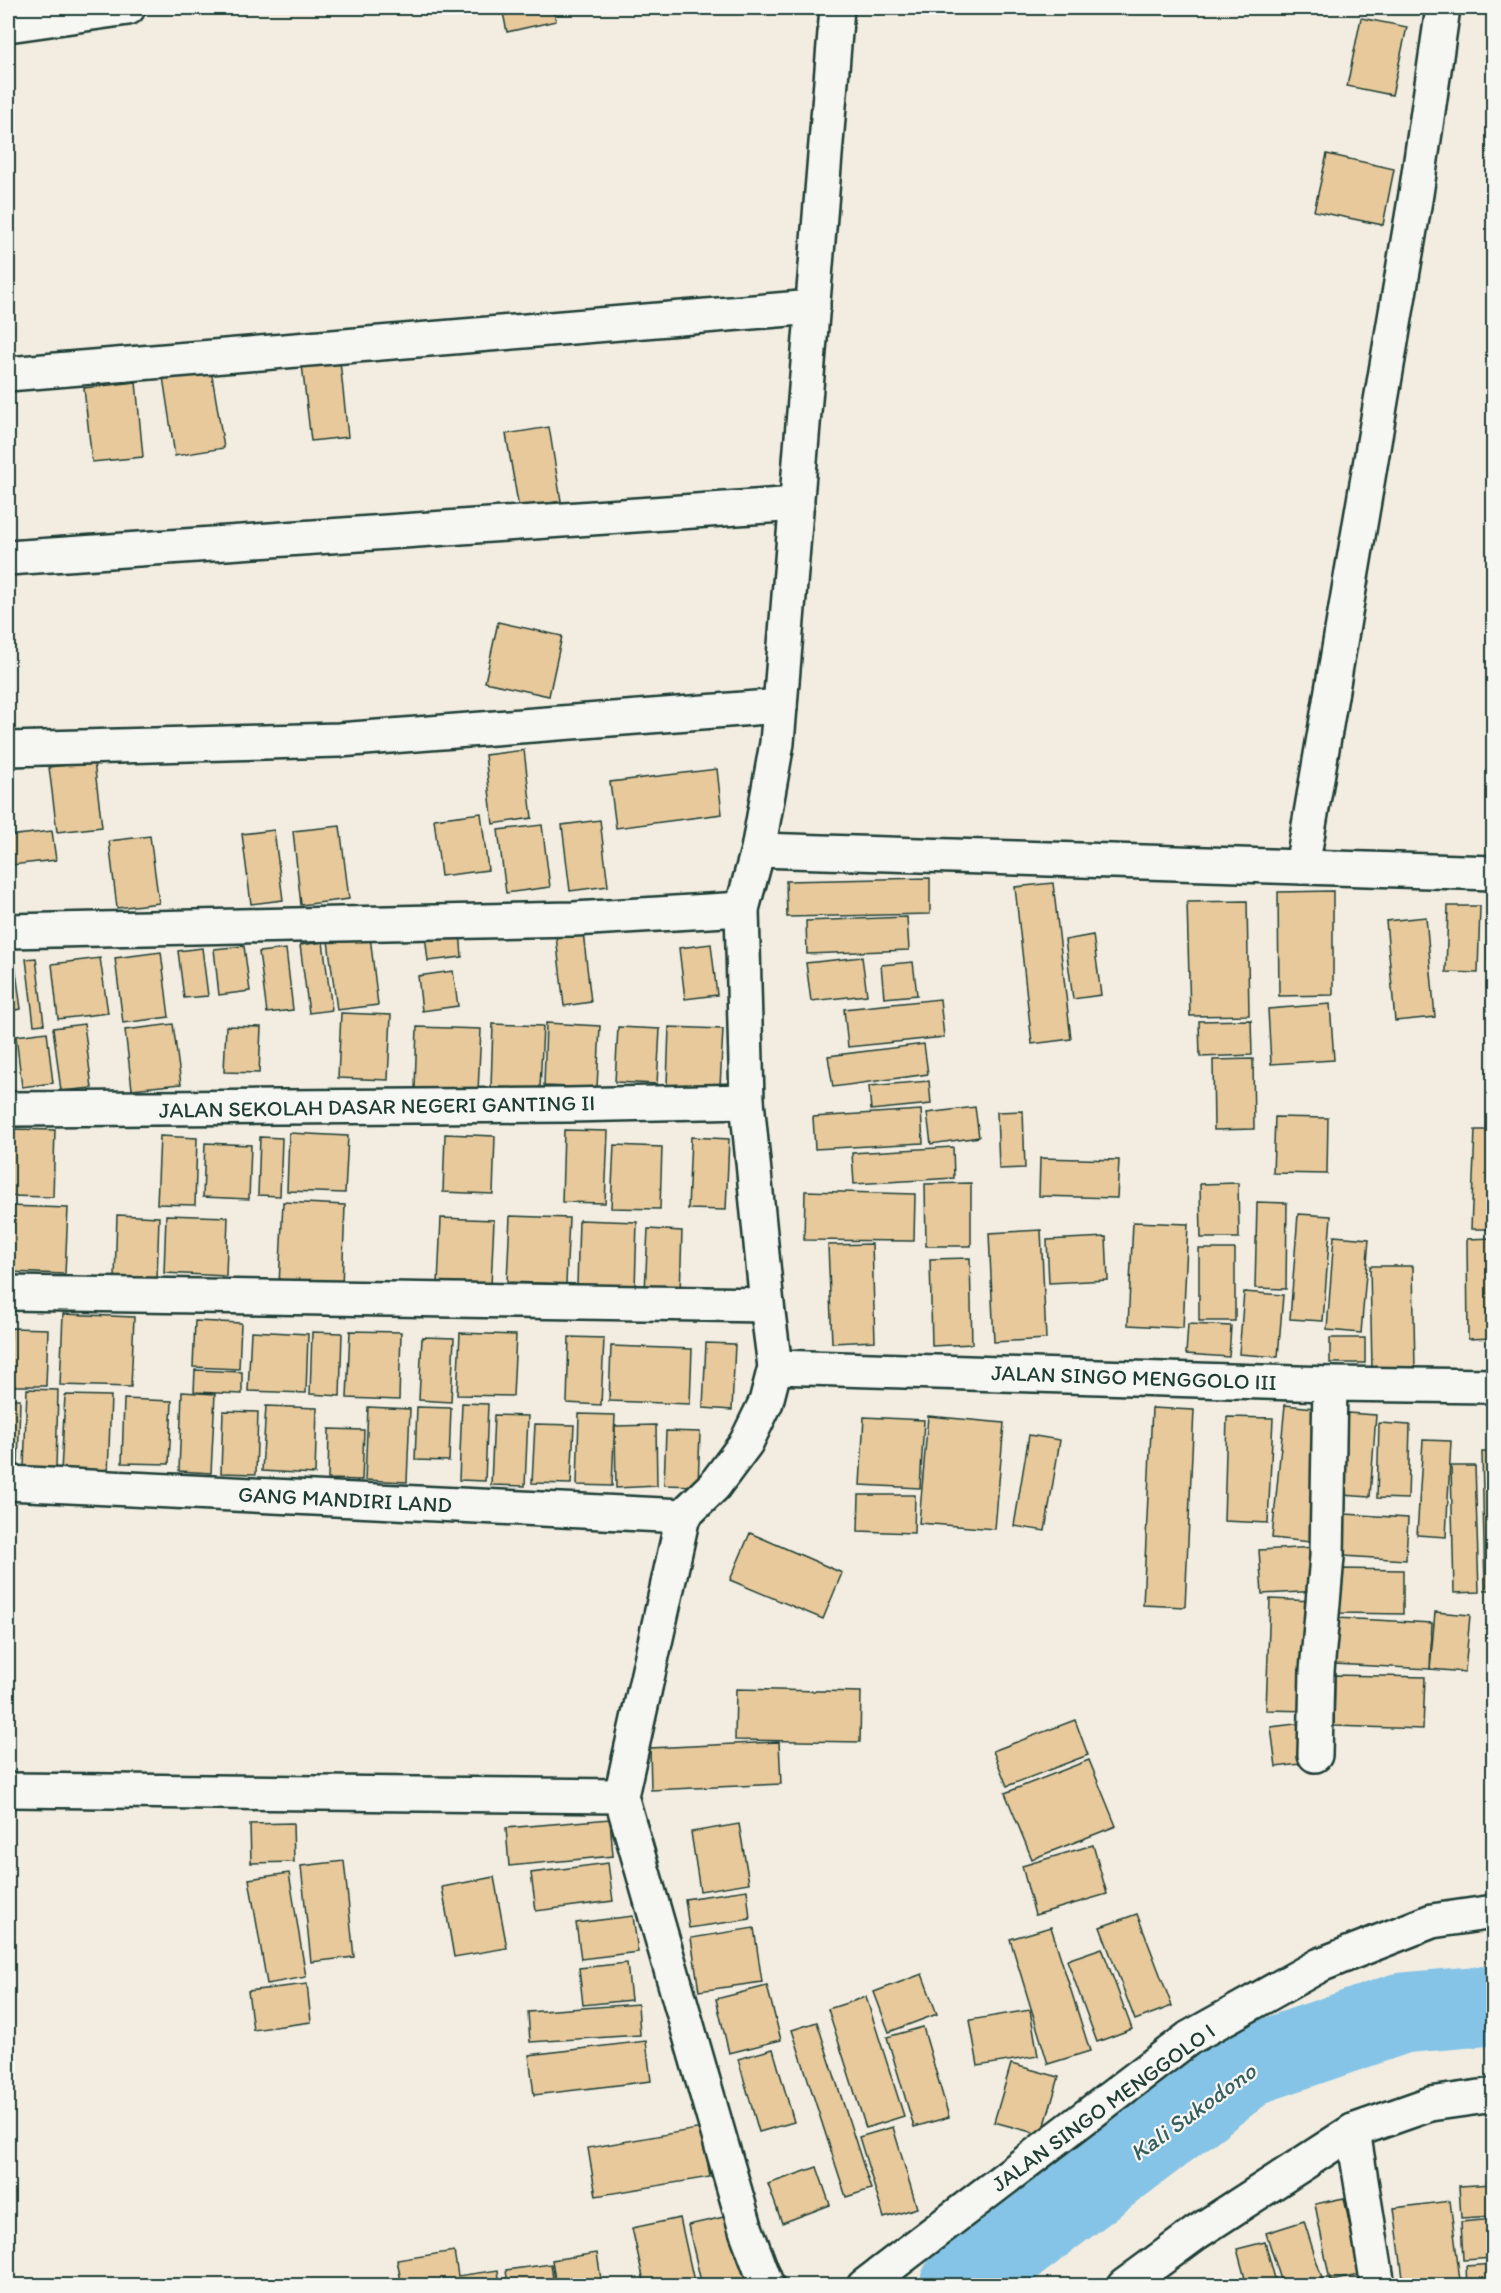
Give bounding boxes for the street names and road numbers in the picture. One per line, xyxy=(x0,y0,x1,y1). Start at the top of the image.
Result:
street label: JALAN SEKOLAH DASAR NEGERI GANTING II xyxy=(159,1089,595,1124)
street label: JALAN SINGO MENGGOLO III xyxy=(991,1359,1277,1396)
street label: GANG MANDIRI LAND xyxy=(237,1480,453,1519)
street label: JALAN SINGO MENGGOLO I xyxy=(986,2017,1220,2198)

